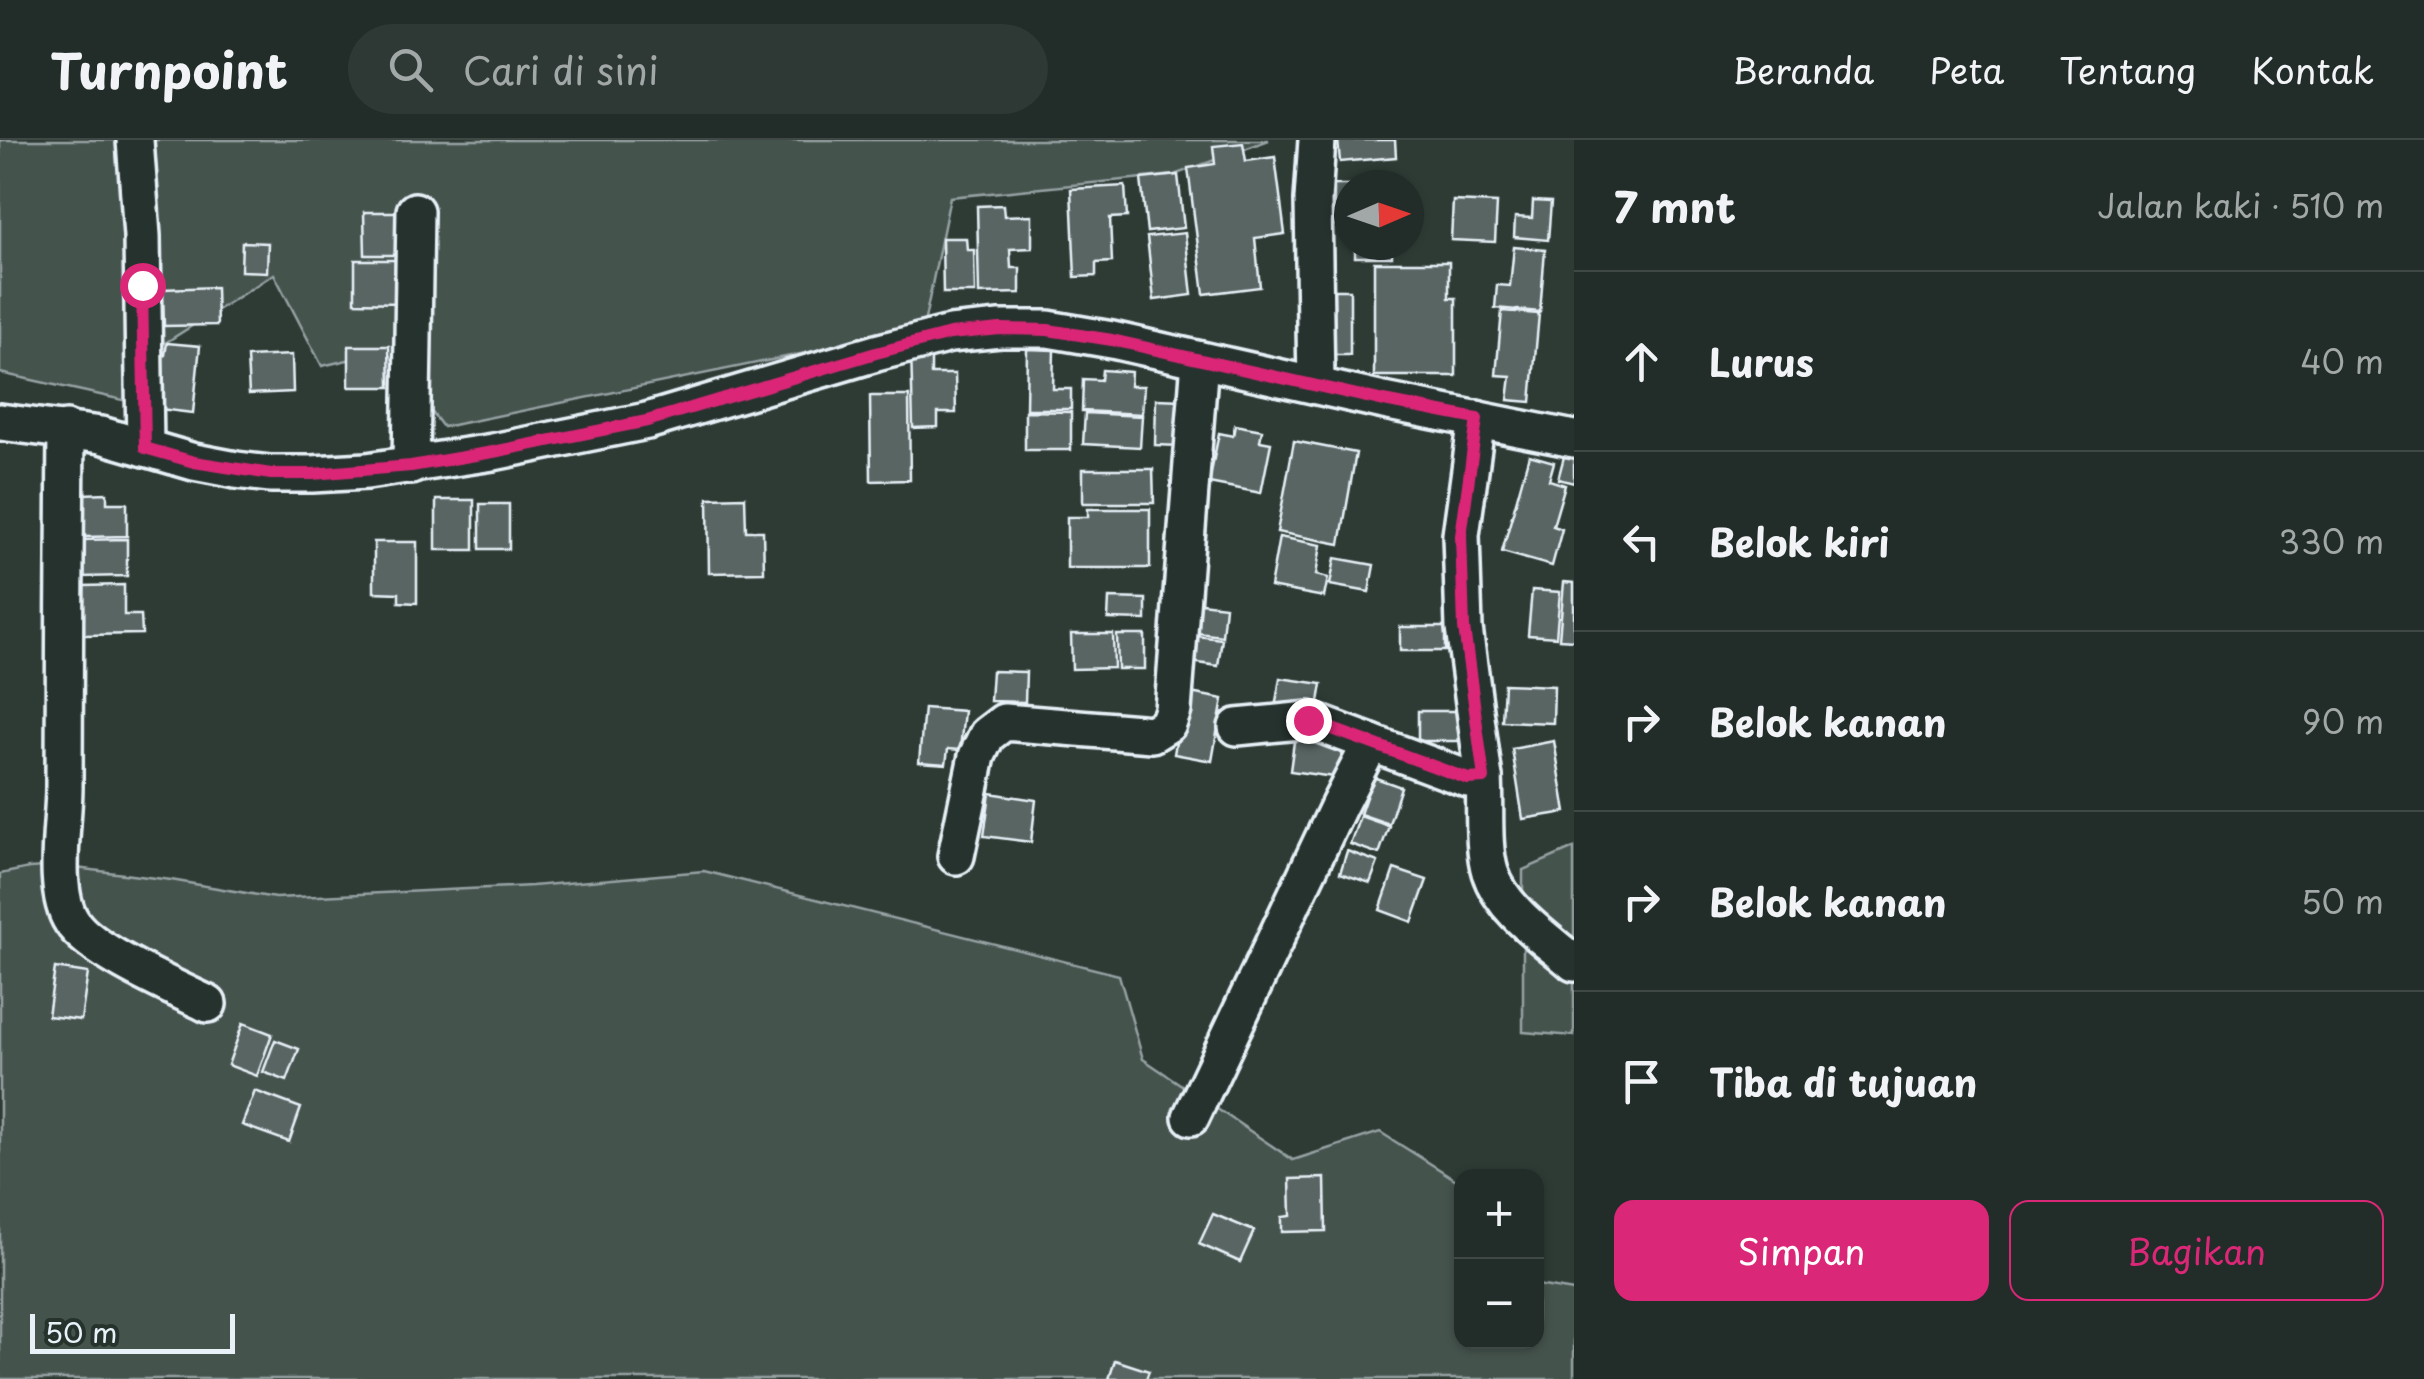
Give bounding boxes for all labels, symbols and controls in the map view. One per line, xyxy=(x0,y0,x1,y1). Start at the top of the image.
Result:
search box xyxy=(348,24,1048,114)
text: Turnpoint xyxy=(50,33,288,105)
text: Cari di sini xyxy=(463,41,659,98)
icon: search xyxy=(383,42,438,97)
text: Beranda xyxy=(1732,43,1874,96)
text: Peta xyxy=(1929,43,2004,96)
text: Tentang xyxy=(2059,43,2196,96)
text: Kontak xyxy=(2251,43,2374,96)
north arrow xyxy=(1334,170,1424,260)
text: 7 mnt xyxy=(1614,174,1736,237)
text: Jalan kaki · 510 m xyxy=(2098,181,2384,229)
route start xyxy=(120,263,166,309)
text: Lurus xyxy=(1709,333,1814,390)
icon: ahead xyxy=(1614,334,1669,389)
text: 40 m xyxy=(2300,337,2384,385)
text: Belok kiri xyxy=(1709,513,1889,570)
icon: left xyxy=(1614,514,1669,569)
text: 330 m xyxy=(2279,517,2384,565)
text: Belok kanan xyxy=(1709,693,1946,750)
icon: right xyxy=(1614,694,1669,749)
text: 90 m xyxy=(2302,697,2384,745)
route end xyxy=(1286,698,1332,744)
text: Belok kanan xyxy=(1709,873,1946,930)
icon: right xyxy=(1614,874,1669,929)
text: 50 m xyxy=(2301,877,2384,925)
text: Tiba di tujuan xyxy=(1709,1053,1977,1110)
icon: arrive xyxy=(1614,1054,1669,1109)
map controls xyxy=(1454,1169,1544,1349)
button: + xyxy=(1454,1169,1544,1259)
button: Simpan xyxy=(1614,1200,1989,1301)
button: Bagikan xyxy=(2009,1200,2384,1301)
button: − xyxy=(1454,1259,1544,1349)
scale bar xyxy=(30,1309,235,1354)
text: 50 m xyxy=(45,1310,118,1353)

